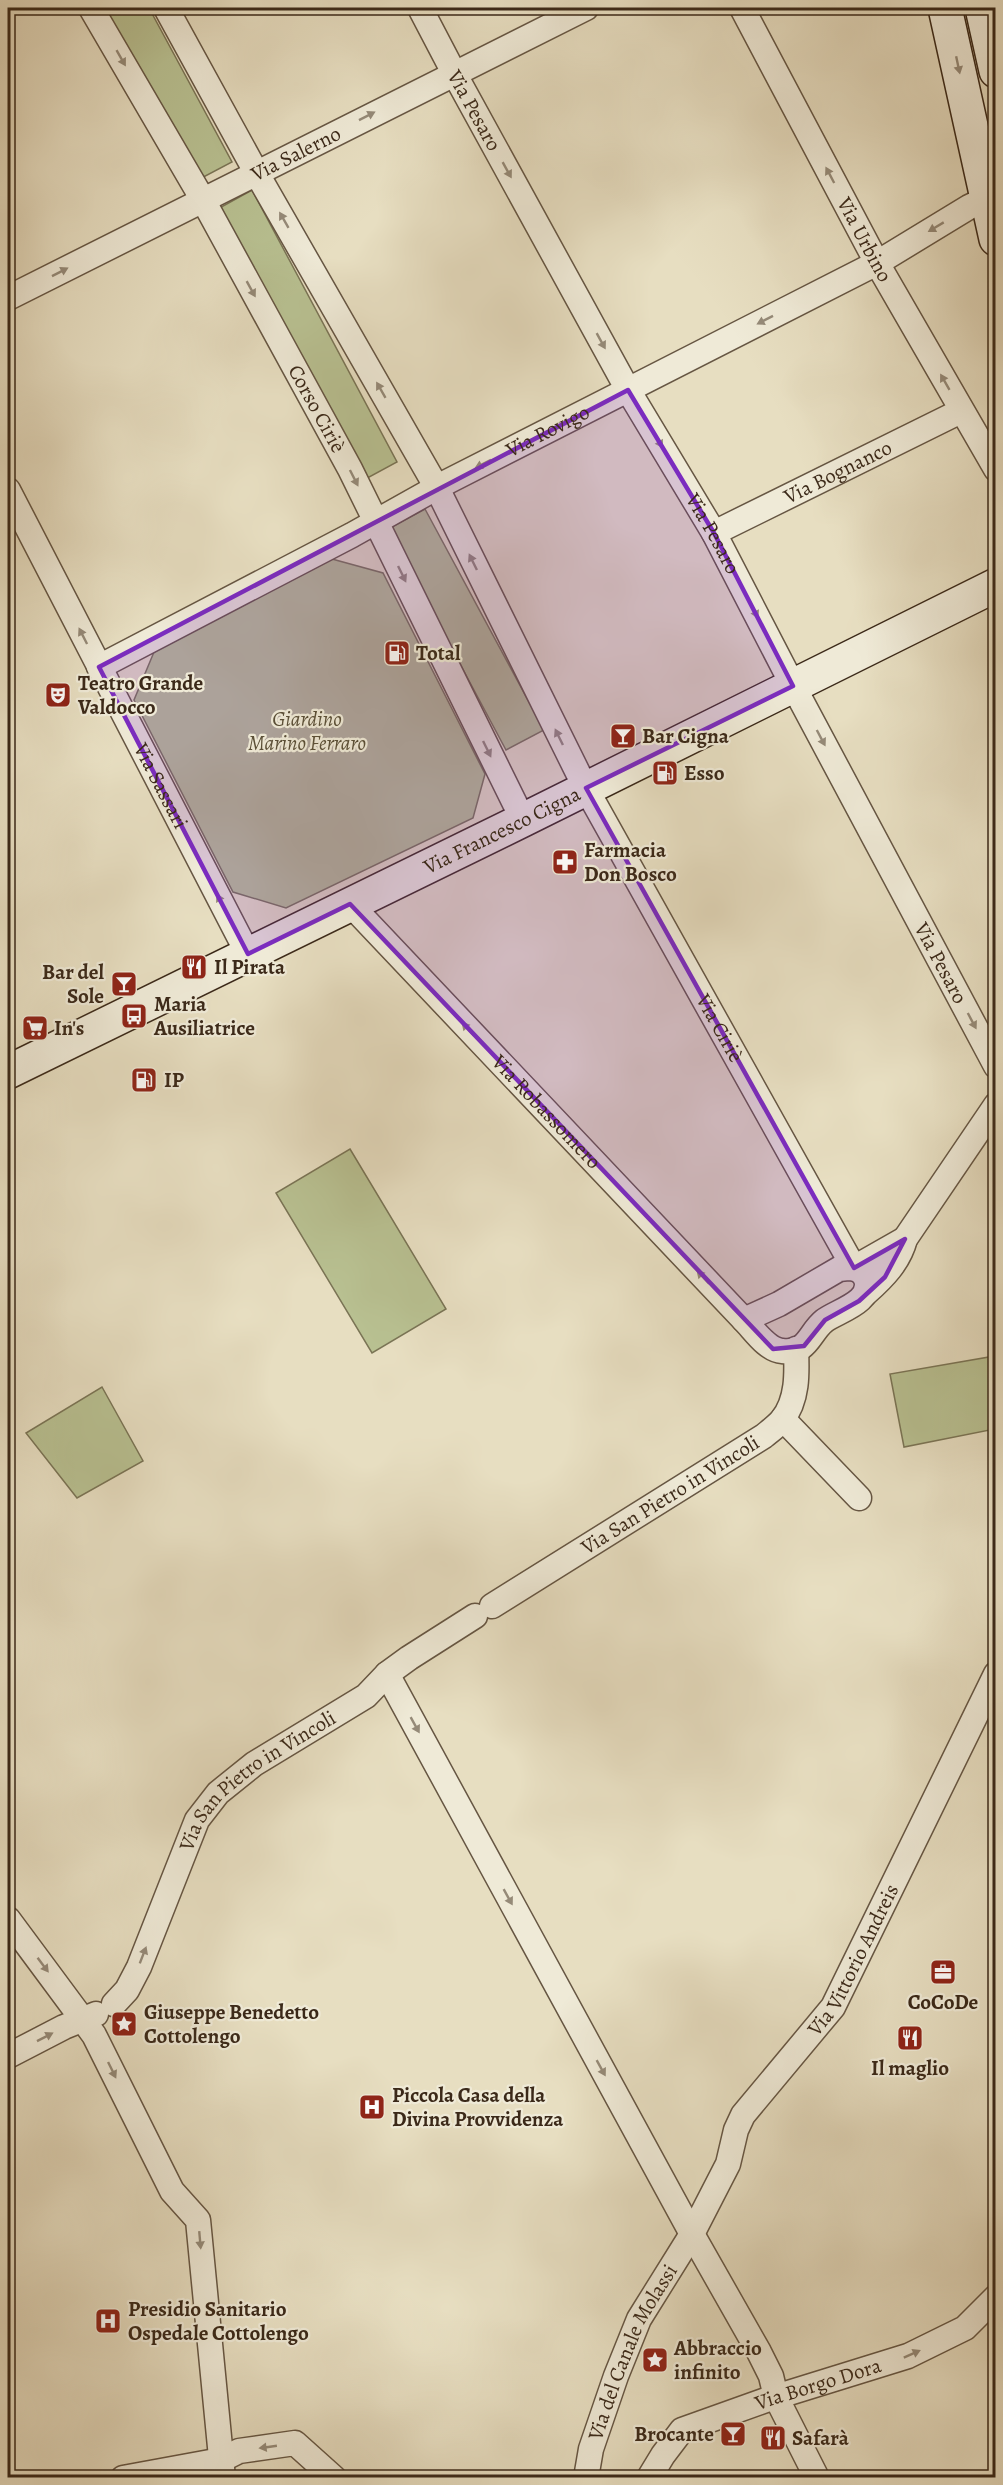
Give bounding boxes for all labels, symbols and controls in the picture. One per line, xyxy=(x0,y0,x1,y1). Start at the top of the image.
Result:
one-way arrow xyxy=(115,50,126,66)
one-way arrow xyxy=(954,55,963,74)
street label: Via Pesaro xyxy=(440,64,508,156)
one-way arrow xyxy=(359,112,376,121)
street label: Via Salerno xyxy=(245,119,345,188)
one-way arrow xyxy=(502,162,512,179)
one-way arrow xyxy=(825,166,835,183)
street label: Via Urbino xyxy=(830,191,899,287)
one-way arrow xyxy=(279,212,289,229)
one-way arrow xyxy=(928,221,944,232)
one-way arrow xyxy=(51,268,68,277)
one-way arrow xyxy=(246,280,256,297)
one-way arrow xyxy=(757,315,774,325)
one-way arrow xyxy=(596,333,606,350)
street label: Corso Ciriè xyxy=(282,360,352,458)
one-way arrow xyxy=(940,373,950,390)
one-way arrow xyxy=(376,381,386,398)
street label: Via Rovigo xyxy=(500,398,594,464)
one-way arrow xyxy=(653,432,664,448)
street label: Via Bognanco xyxy=(778,433,896,511)
one-way arrow xyxy=(474,460,491,469)
one-way arrow xyxy=(349,470,359,487)
street label: Via Pesaro xyxy=(679,487,747,579)
one-way arrow xyxy=(468,553,478,570)
one-way arrow xyxy=(397,566,407,583)
one-way arrow xyxy=(749,602,759,619)
one-way arrow xyxy=(78,627,87,644)
fuel station icon: Total xyxy=(382,638,412,668)
place label: Total xyxy=(416,639,461,667)
place label: Teatro Grande Valdocco xyxy=(77,669,204,721)
theatre icon: Teatro Grande Valdocco xyxy=(43,680,73,710)
park label: Giardino Marino Ferraro xyxy=(248,705,366,757)
bar icon: Bar Cigna xyxy=(608,721,638,751)
place label: Bar Cigna xyxy=(642,722,730,750)
one-way arrow xyxy=(554,728,563,745)
one-way arrow xyxy=(816,729,826,746)
street label: Via Sassari xyxy=(127,737,195,834)
one-way arrow xyxy=(483,741,492,758)
fuel station icon: Esso xyxy=(650,758,680,788)
place label: Esso xyxy=(684,759,725,787)
street label: Via Francesco Cigna xyxy=(418,780,585,881)
place label: Farmacia Don Bosco xyxy=(584,836,677,888)
pharmacy icon: Farmacia Don Bosco xyxy=(550,847,580,877)
one-way arrow xyxy=(216,893,226,910)
street label: Via Pesaro xyxy=(907,916,974,1009)
restaurant icon: Il Pirata xyxy=(179,952,209,982)
place label: Il Pirata xyxy=(214,953,286,981)
place label: Bar del Sole xyxy=(42,958,104,1010)
bar icon: Bar del Sole xyxy=(109,969,139,999)
street label: Via Ciriè xyxy=(689,988,750,1067)
place label: Maria Ausiliatrice xyxy=(153,990,255,1042)
bus stop icon: Maria Ausiliatrice xyxy=(119,1001,149,1031)
one-way arrow xyxy=(966,1012,976,1030)
supermarket icon: In's xyxy=(20,1013,50,1043)
place label: In's xyxy=(54,1014,84,1042)
one-way arrow xyxy=(461,1021,475,1036)
street label: Via Robassomero xyxy=(485,1048,608,1175)
fuel station icon: IP xyxy=(129,1065,159,1095)
place label: IP xyxy=(164,1066,184,1094)
one-way arrow xyxy=(697,1270,711,1284)
street label: Via San Pietro in Vincoli xyxy=(575,1428,765,1562)
street label: Via San Pietro in Vincoli xyxy=(172,1704,341,1856)
one-way arrow xyxy=(410,1717,420,1734)
street label: Via Vittorio Andreis xyxy=(800,1879,905,2043)
one-way arrow xyxy=(503,1888,513,1905)
one-way arrow xyxy=(139,1946,149,1964)
one-way arrow xyxy=(37,1957,49,1973)
office icon: CoCoDe xyxy=(928,1957,958,1987)
place label: CoCoDe xyxy=(908,1988,979,2016)
place label: Giuseppe Benedetto Cottolengo xyxy=(144,1998,319,2050)
place icon: Giuseppe Benedetto Cottolengo xyxy=(109,2009,139,2039)
restaurant icon: Il maglio xyxy=(895,2023,925,2053)
one-way arrow xyxy=(36,2032,53,2042)
place label: Il maglio xyxy=(871,2054,949,2082)
one-way arrow xyxy=(596,2060,606,2077)
one-way arrow xyxy=(106,2061,116,2079)
place label: Piccola Casa della Divina Provvidenza xyxy=(392,2081,564,2133)
hospital icon: Piccola Casa della Divina Provvidenza xyxy=(357,2092,387,2122)
one-way arrow xyxy=(195,2231,205,2250)
street label: Via del Canale Molassi xyxy=(581,2259,684,2445)
place label: Presidio Sanitario Ospedale Cottolengo xyxy=(128,2295,309,2347)
hospital icon: Presidio Sanitario Ospedale Cottolengo xyxy=(93,2306,123,2336)
place label: Abbraccio infinito xyxy=(673,2334,762,2386)
place icon: Abbraccio infinito xyxy=(640,2345,670,2375)
one-way arrow xyxy=(903,2349,920,2358)
street label: Via Borgo Dora xyxy=(750,2351,885,2417)
bar icon: Brocante xyxy=(718,2419,748,2449)
place label: Brocante xyxy=(634,2420,714,2448)
restaurant icon: Safarà xyxy=(758,2423,788,2453)
place label: Safarà xyxy=(792,2424,850,2452)
one-way arrow xyxy=(258,2443,277,2452)

